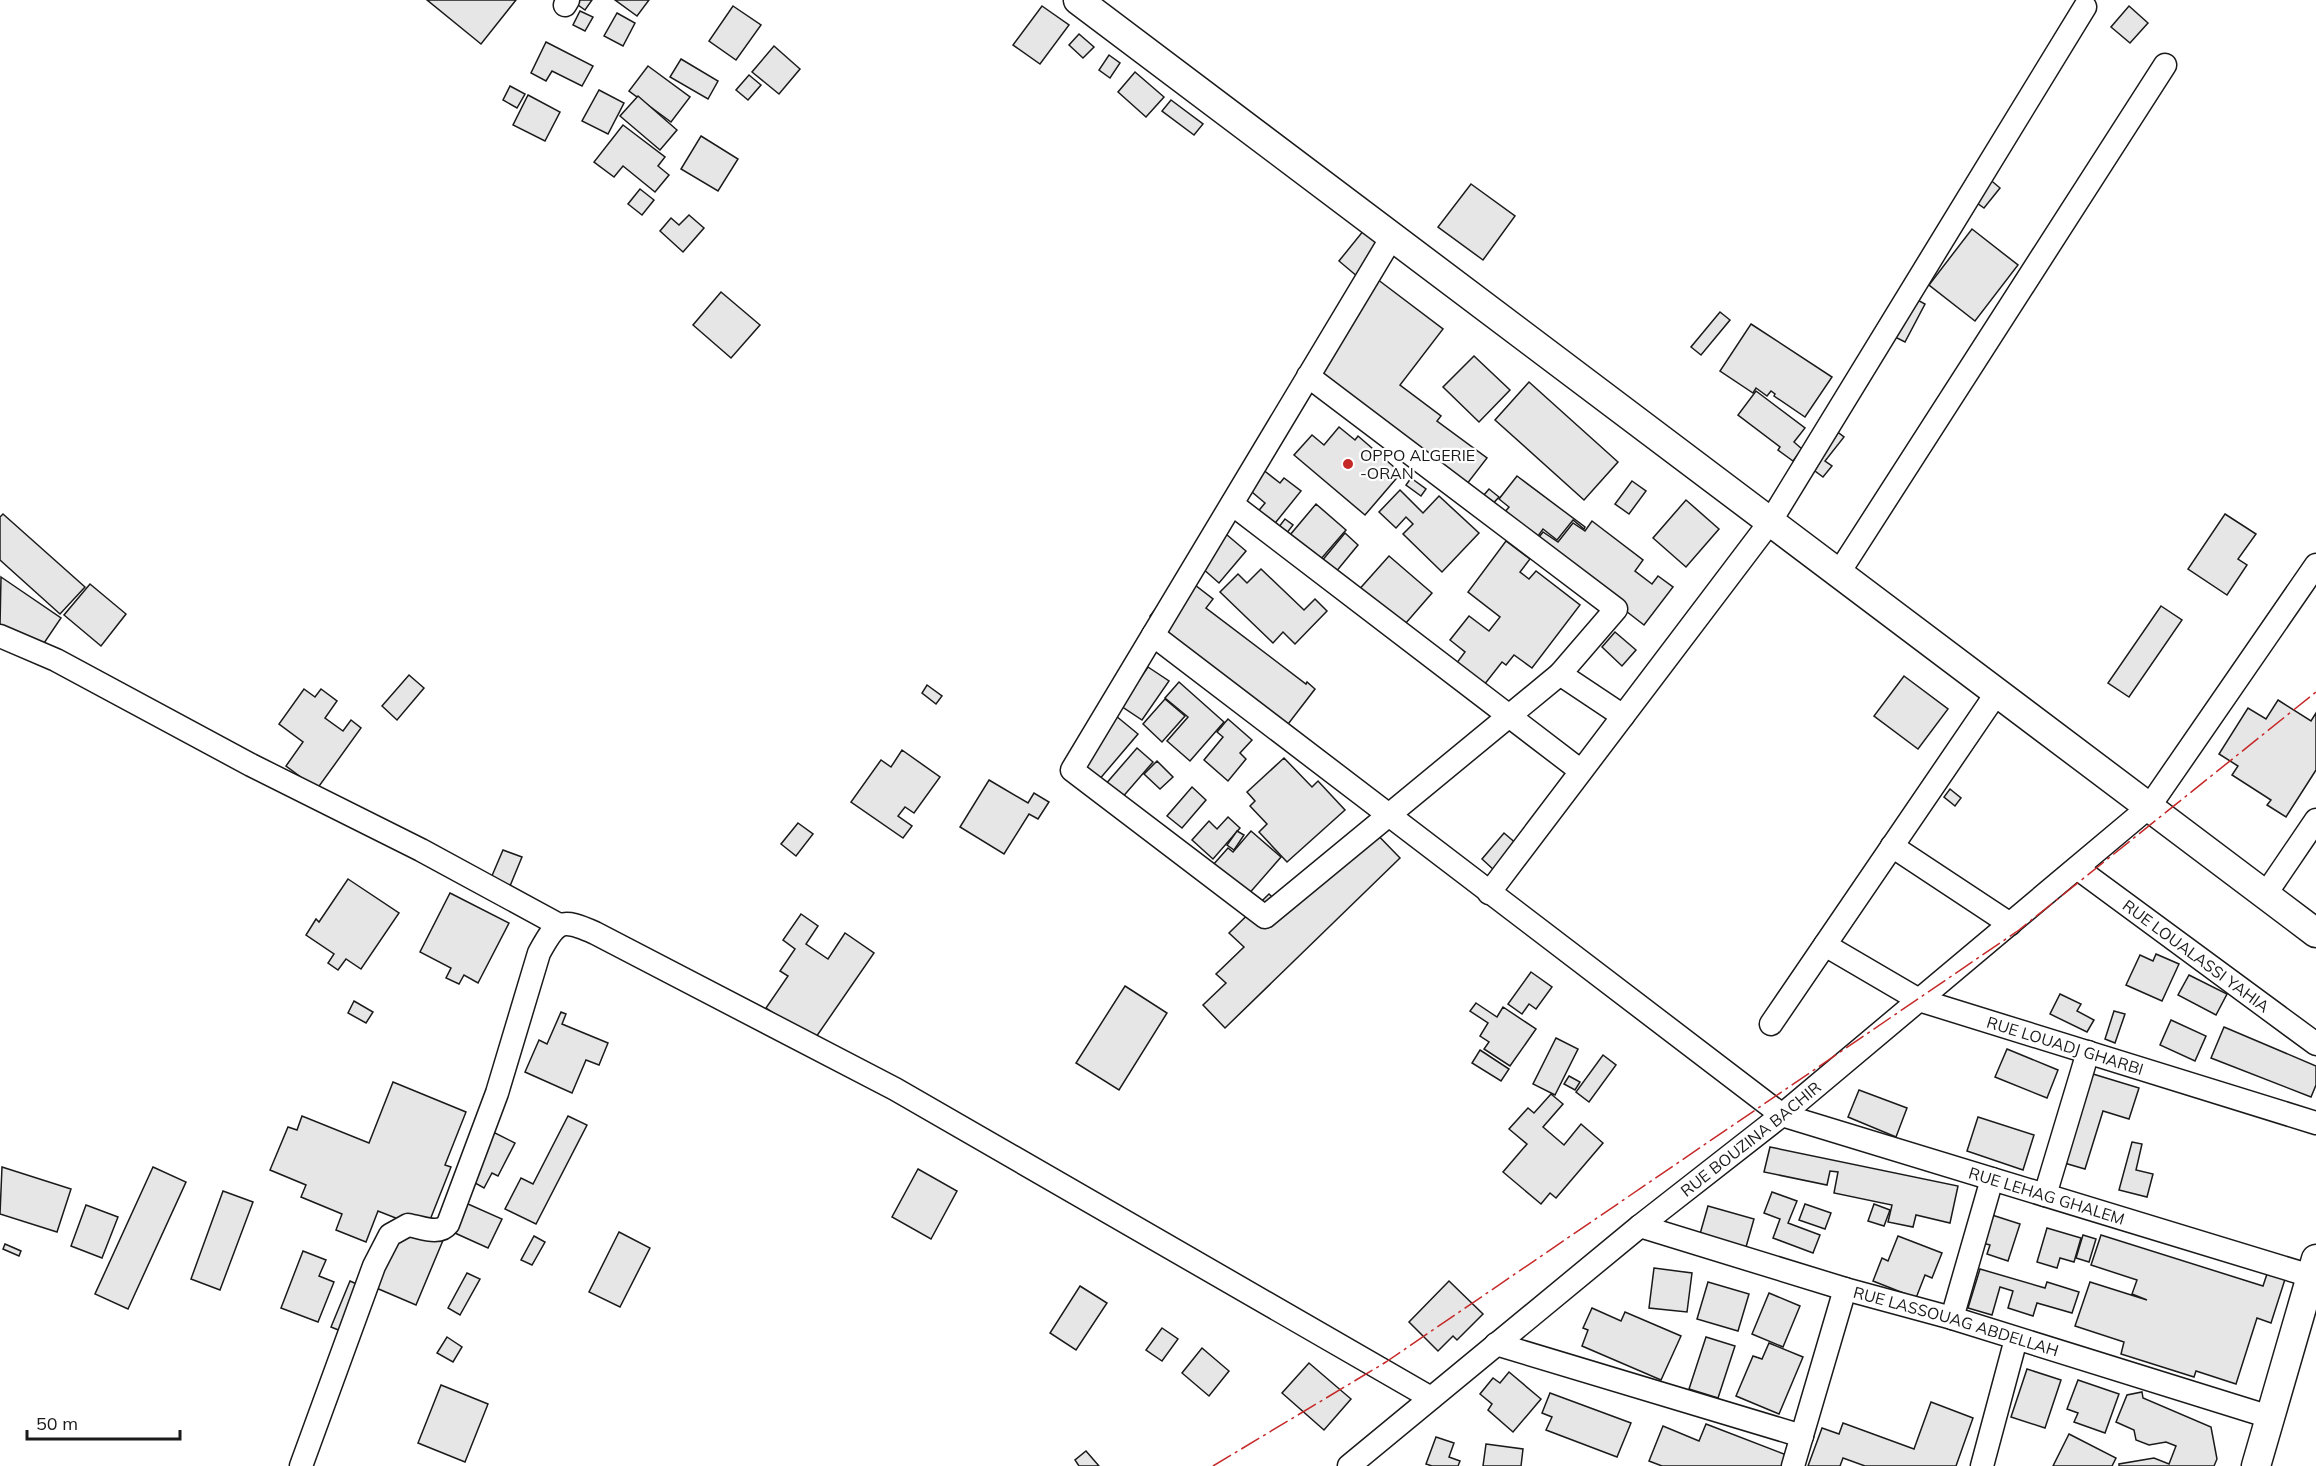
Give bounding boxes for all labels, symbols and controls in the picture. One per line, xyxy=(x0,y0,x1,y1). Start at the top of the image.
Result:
place label: OPPO ALGERIE -ORAN xyxy=(1360,445,1475,483)
marker: OPPO ALGERIE -ORAN xyxy=(1341,457,1355,471)
street label: RUE LOUALASSI YAHIA xyxy=(2119,895,2274,1017)
street label: RUE LOUADJ GHARBI xyxy=(1984,1012,2146,1079)
street label: RUE BOUZINA BACHIR xyxy=(1676,1077,1825,1201)
street label: RUE LEHAG GHALEM xyxy=(1966,1162,2127,1229)
street label: RUE LASSOUAG ABDELLAH xyxy=(1851,1282,2061,1361)
scale bar xyxy=(27,1403,180,1441)
text: 50 m xyxy=(36,1412,78,1435)

